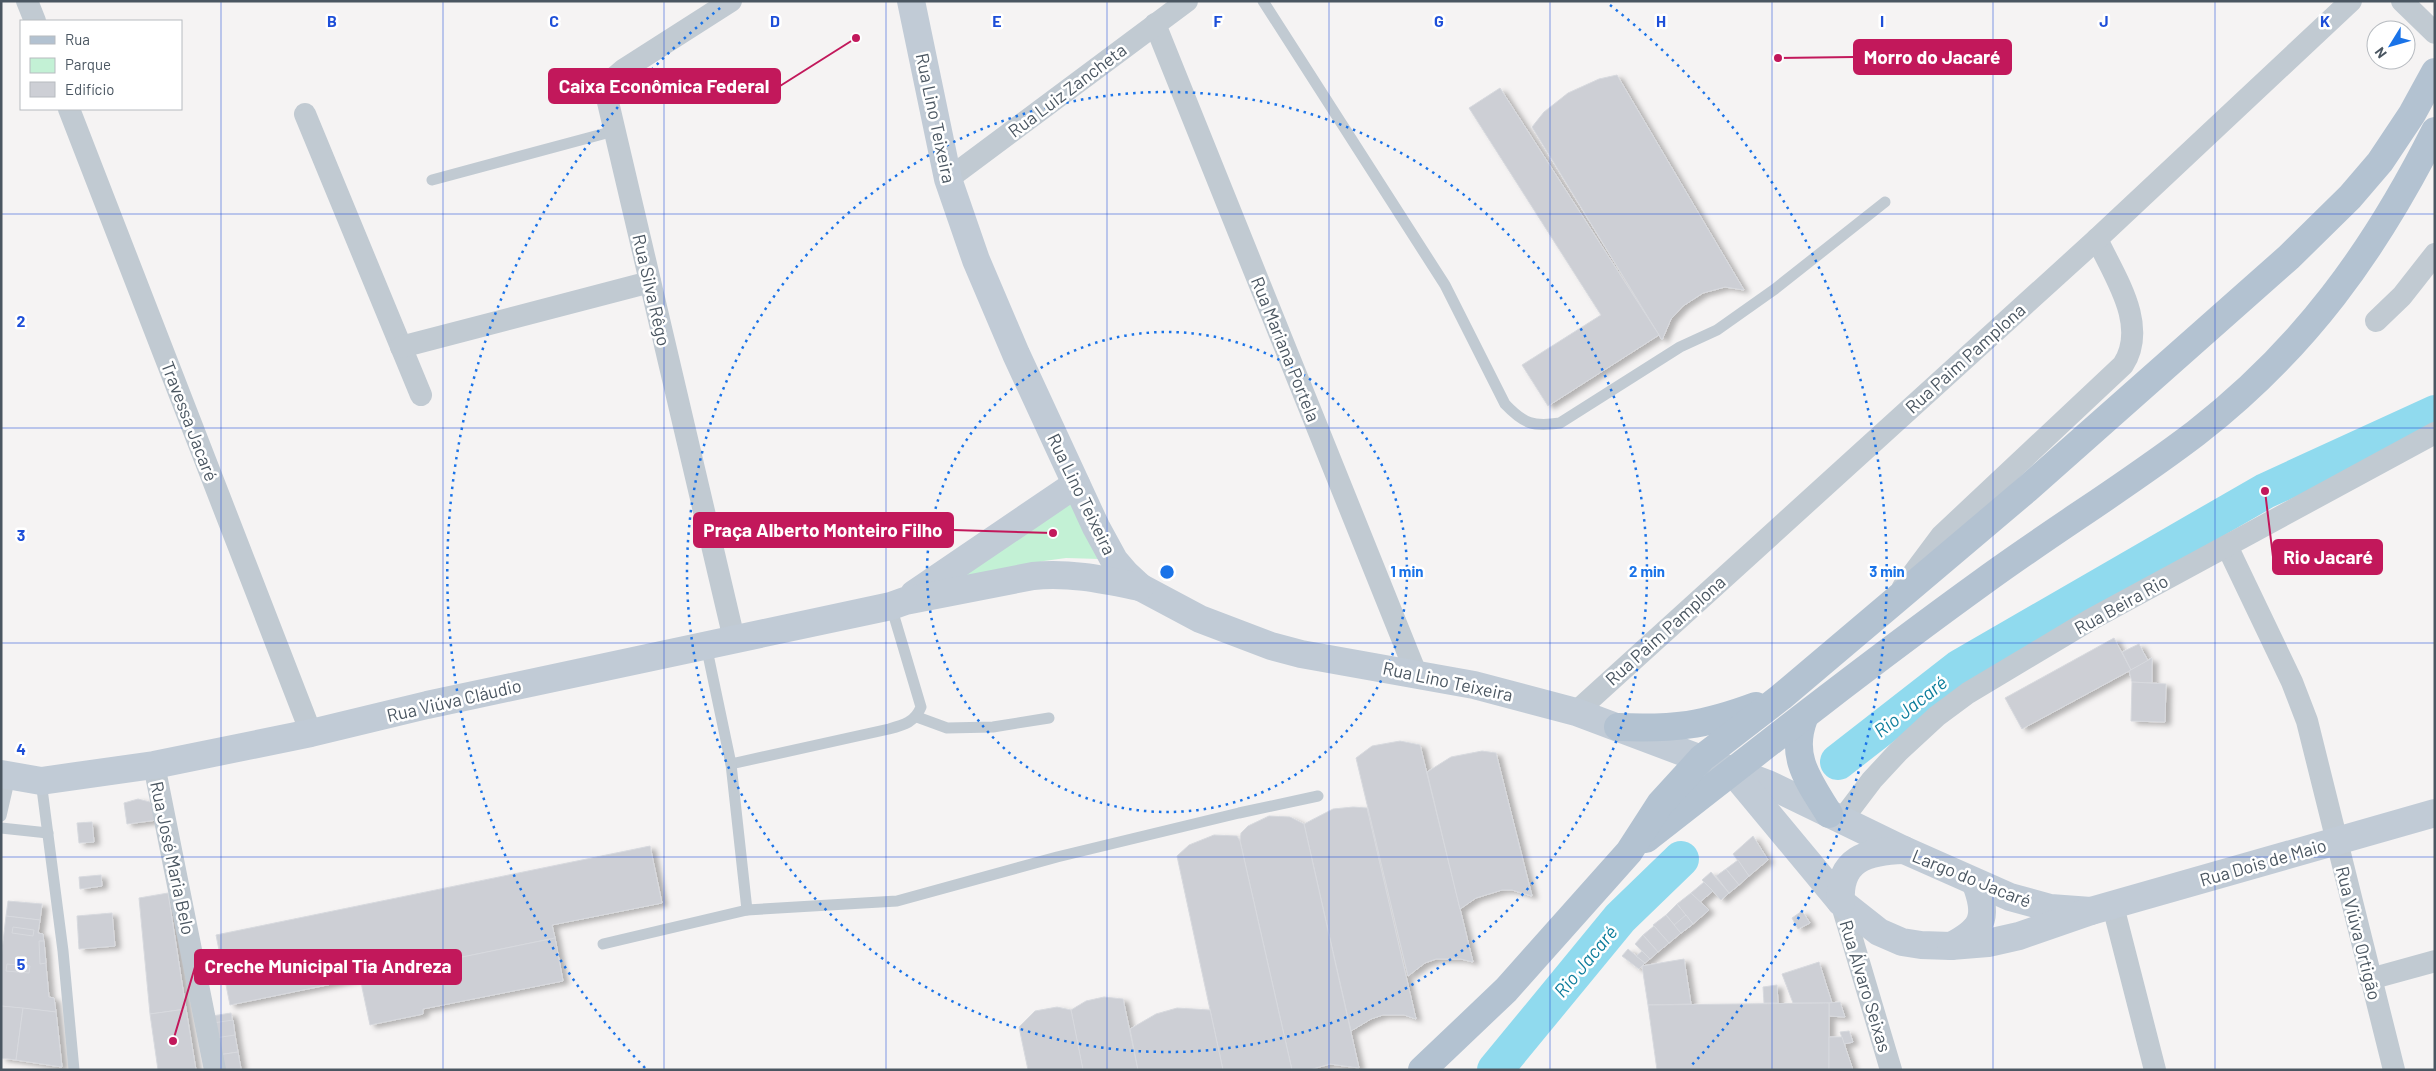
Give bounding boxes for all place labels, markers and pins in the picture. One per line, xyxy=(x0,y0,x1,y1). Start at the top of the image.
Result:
callout: Morro do Jacaré xyxy=(1854,40,2011,74)
callout: Caixa Econômica Federal xyxy=(549,69,780,103)
callout: Praça Alberto Monteiro Filho xyxy=(694,513,953,547)
callout: Rio Jacaré xyxy=(2273,540,2382,574)
centre of rings xyxy=(1158,563,1176,581)
callout: Creche Municipal Tia Andreza xyxy=(195,950,461,984)

